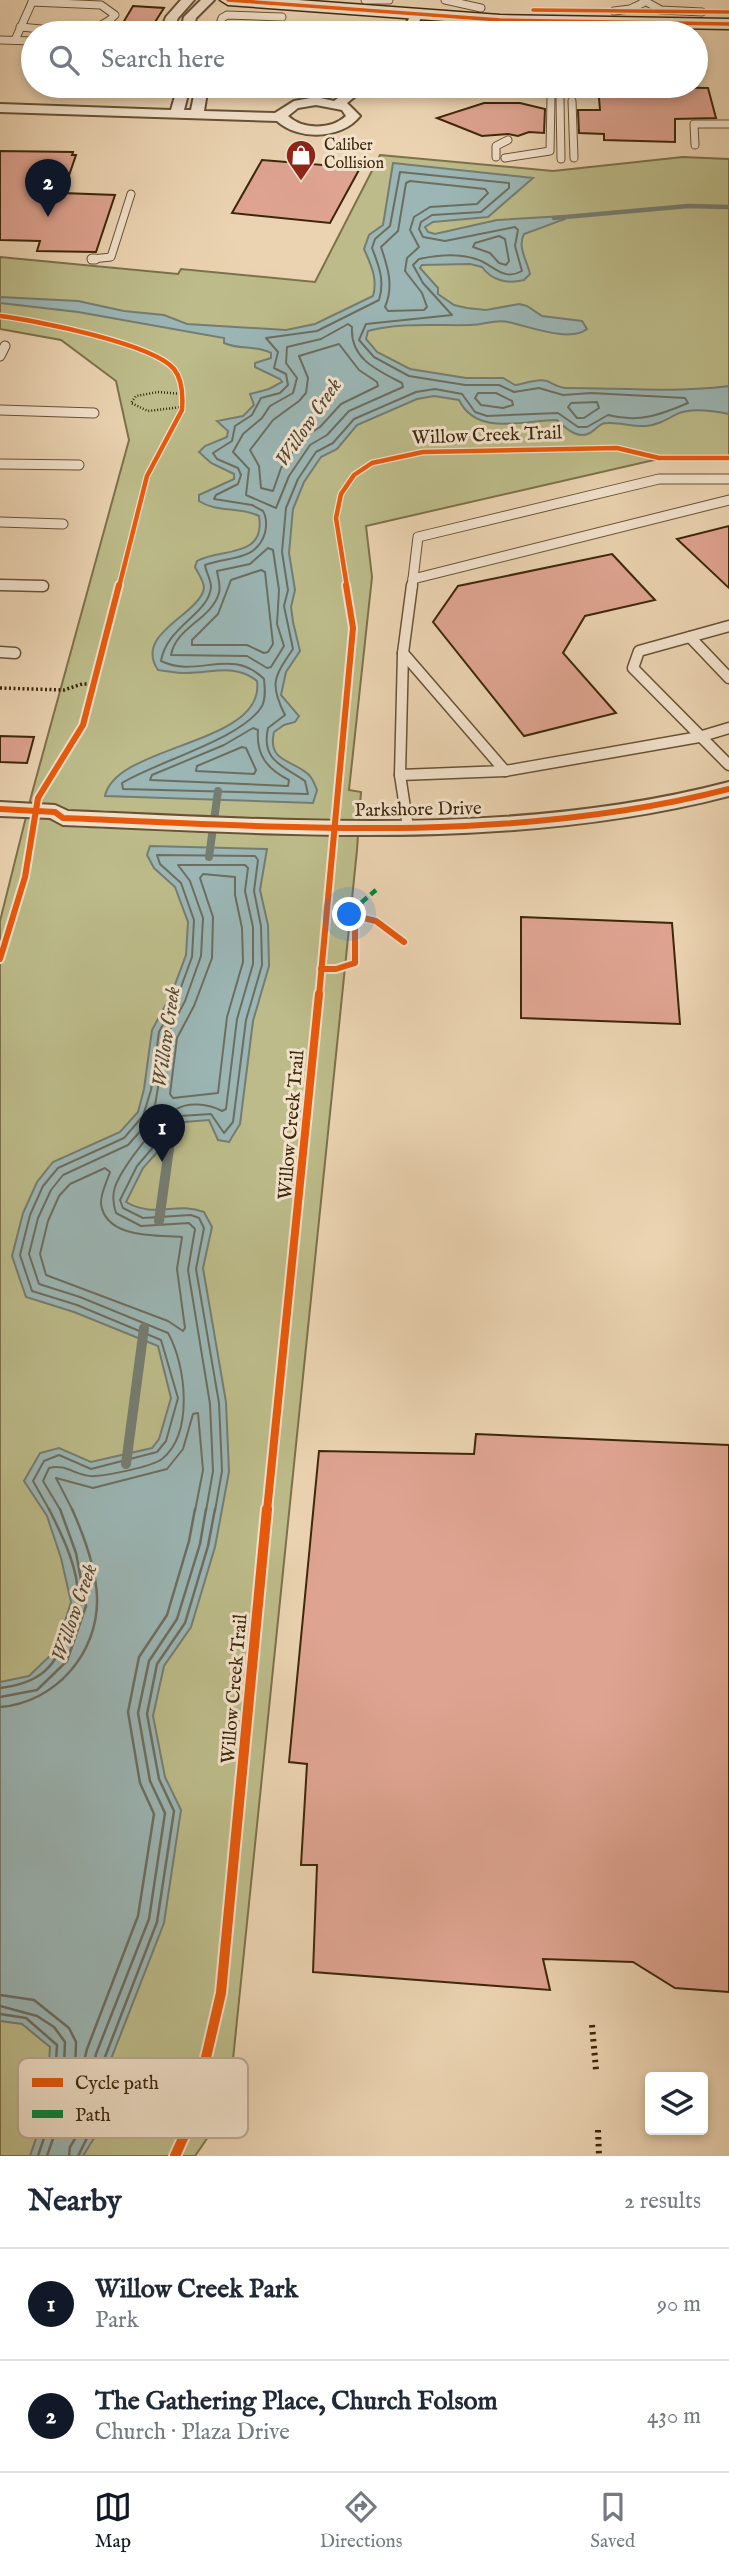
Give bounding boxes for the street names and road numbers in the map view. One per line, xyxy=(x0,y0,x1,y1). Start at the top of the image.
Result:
street label: Willow Creek Trail xyxy=(411,421,563,451)
street label: Parkshore Drive xyxy=(354,797,482,823)
street label: Willow Creek Trail xyxy=(273,1048,311,1201)
street label: Willow Creek Trail xyxy=(216,1612,254,1765)

